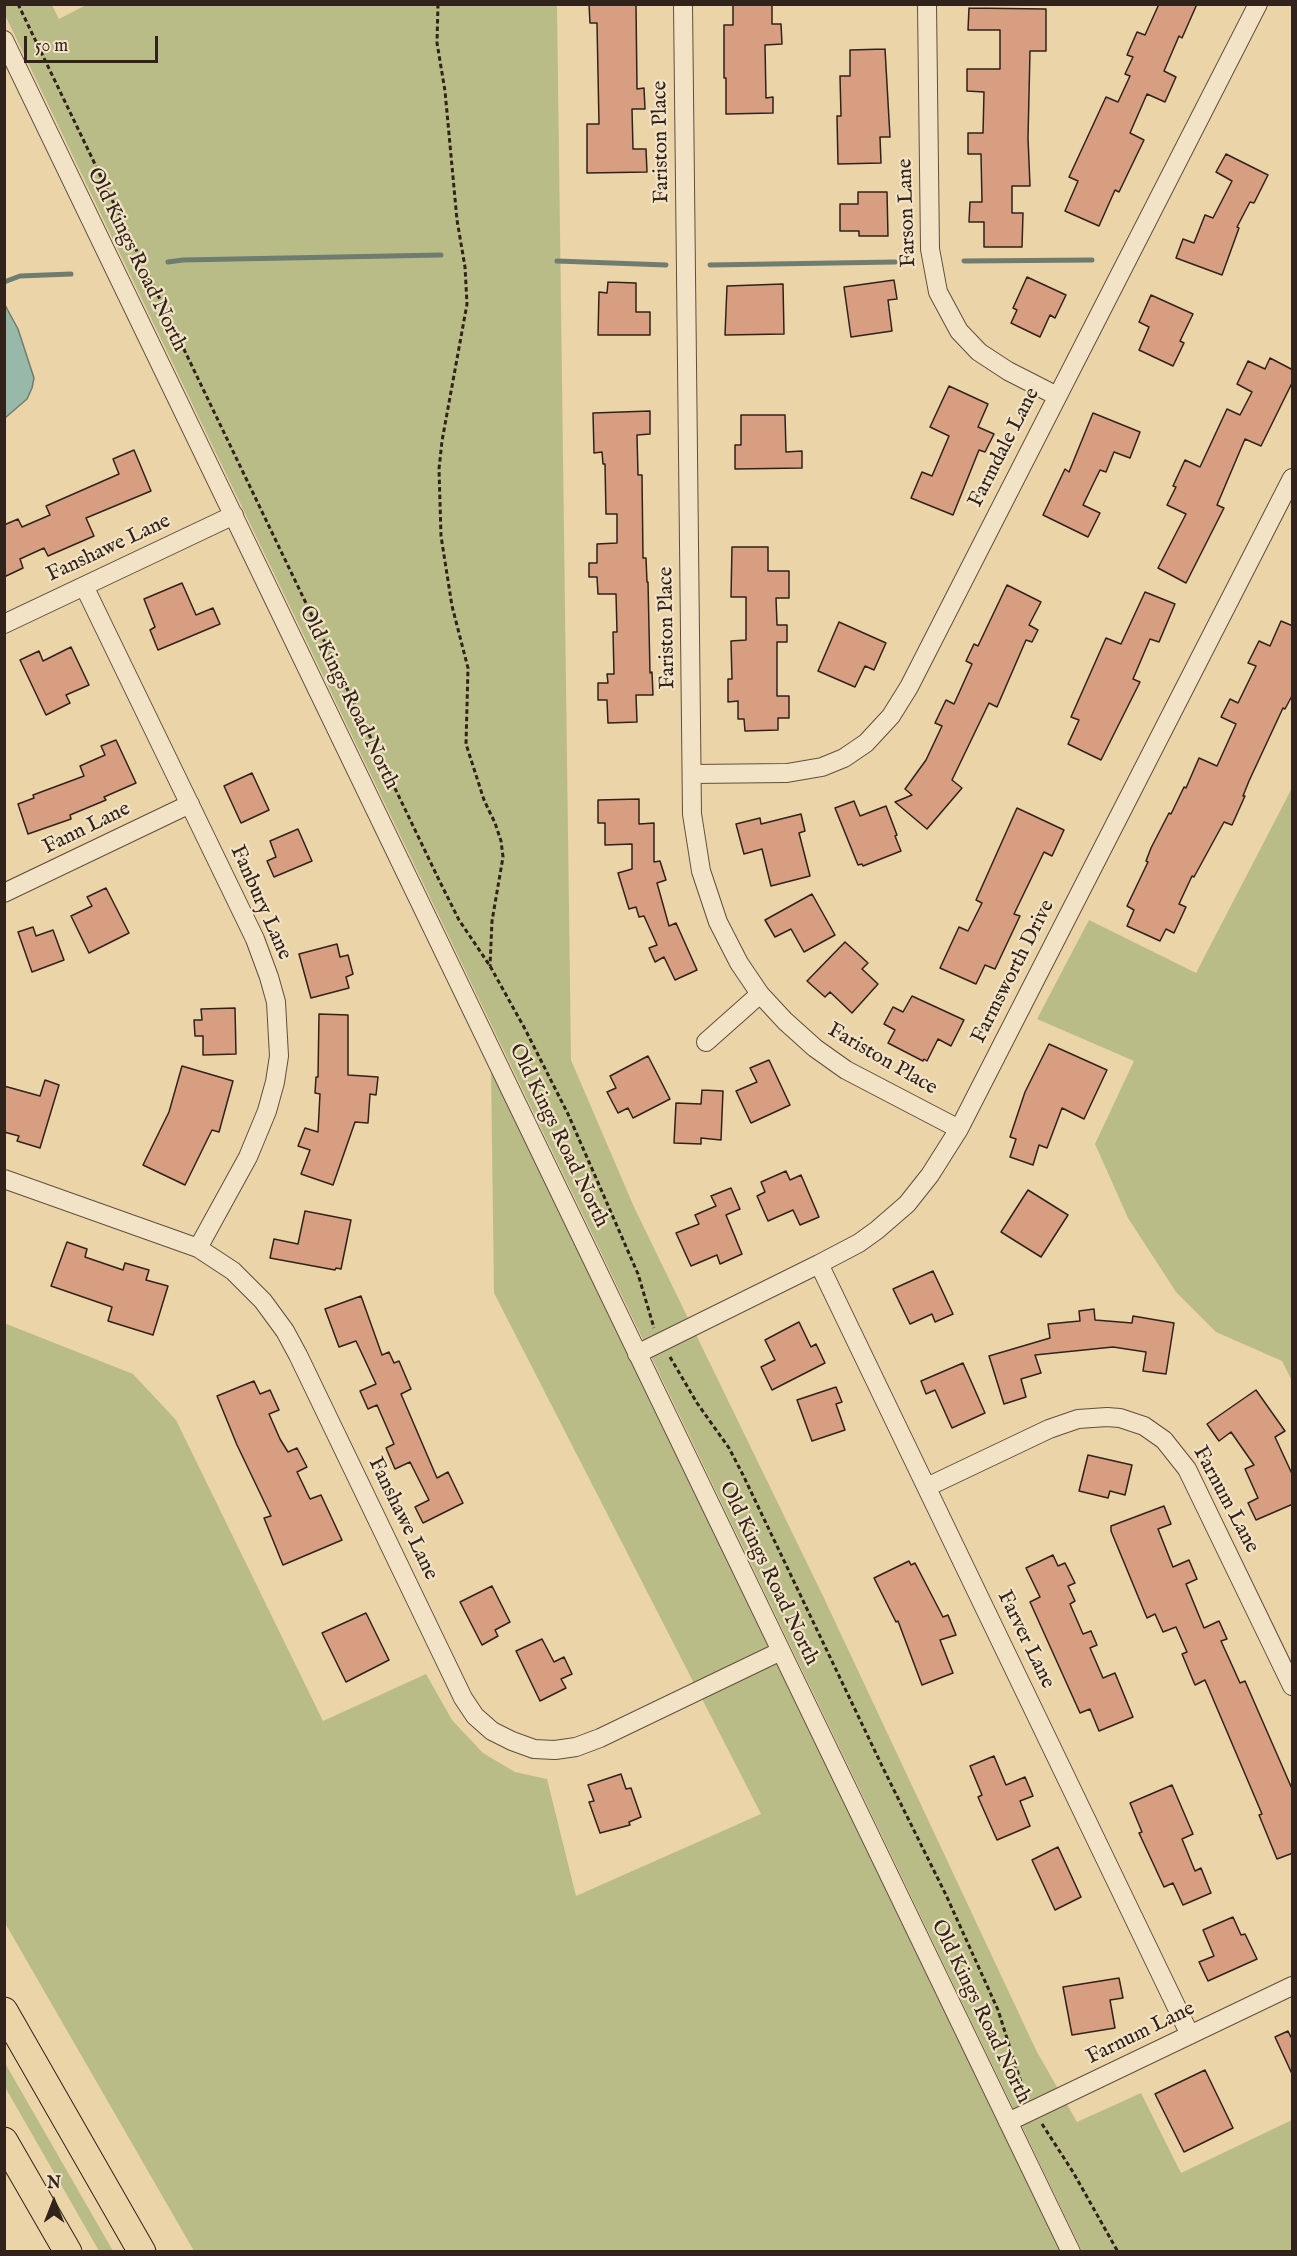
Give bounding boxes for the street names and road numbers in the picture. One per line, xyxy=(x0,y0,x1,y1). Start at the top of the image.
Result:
street label: Fariston Place xyxy=(648,80,676,204)
street label: Farson Lane xyxy=(894,158,922,268)
street label: Old Kings Road North xyxy=(81,164,191,356)
street label: Farmdale Lane xyxy=(964,384,1046,512)
street label: Fanshawe Lane xyxy=(43,509,175,589)
street label: Fariston Place xyxy=(654,566,682,690)
street label: Old Kings Road North xyxy=(293,602,403,794)
street label: Fann Lane xyxy=(39,797,135,861)
street label: Fanbury Lane xyxy=(224,842,296,964)
street label: Farmsworth Drive xyxy=(967,896,1061,1048)
street label: Fariston Place xyxy=(823,1018,941,1102)
street label: Old Kings Road North xyxy=(503,1040,613,1232)
street label: Farnum Lane xyxy=(1186,1442,1264,1558)
street label: Fanshawe Lane xyxy=(361,1454,443,1584)
street label: Old Kings Road North xyxy=(713,1478,823,1670)
street label: Farver Lane xyxy=(990,1587,1060,1693)
street label: Old Kings Road North xyxy=(925,1916,1035,2108)
street label: Farnum Lane xyxy=(1083,1997,1199,2071)

